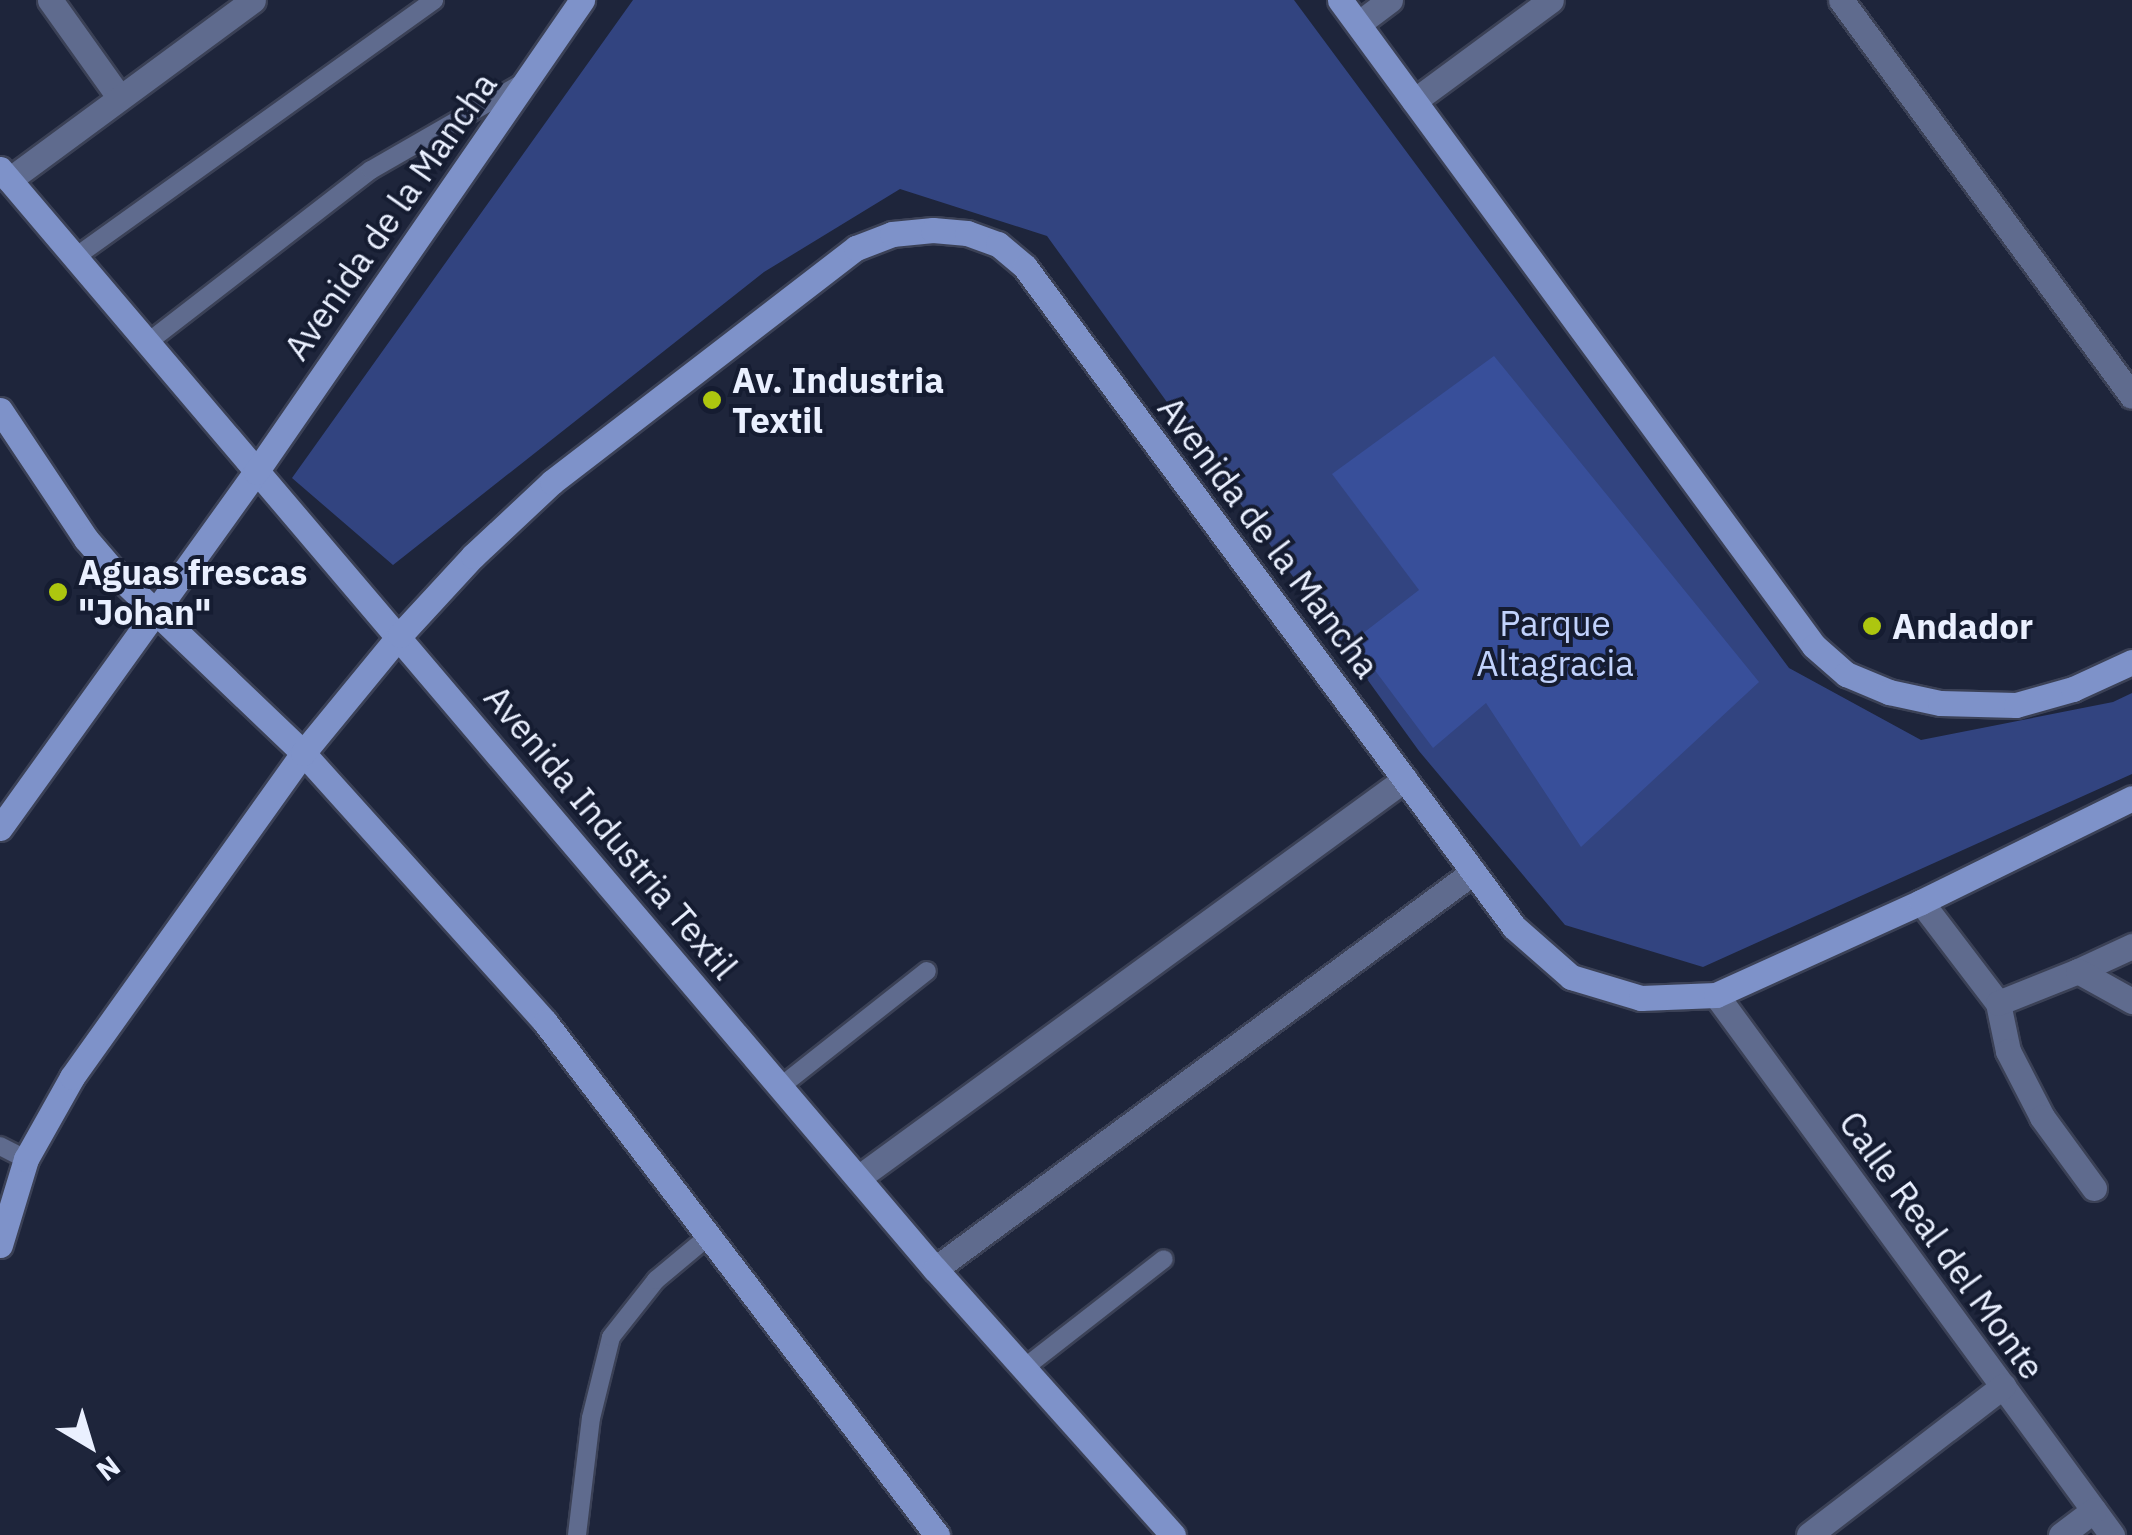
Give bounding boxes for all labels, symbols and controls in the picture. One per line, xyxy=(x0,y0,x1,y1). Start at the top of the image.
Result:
street label: Avenida de la Mancha xyxy=(275,64,505,368)
place label: Av. Industria Textil xyxy=(732,359,944,441)
street label: Avenida de la Mancha xyxy=(1150,388,1388,686)
marker: Av. Industria Textil xyxy=(701,389,723,411)
place label: Aguas frescas "Johan" xyxy=(78,551,307,633)
marker: Aguas frescas "Johan" xyxy=(47,581,69,603)
park label: Parque Altagracia xyxy=(1476,602,1634,684)
place label: Andador xyxy=(1892,605,2033,647)
marker: Andador xyxy=(1861,615,1883,637)
street label: Avenida Industria Textil xyxy=(476,677,746,987)
street label: Calle Real del Monte xyxy=(1831,1103,2053,1387)
north arrow xyxy=(40,1395,140,1495)
text: N xyxy=(89,1448,128,1490)

